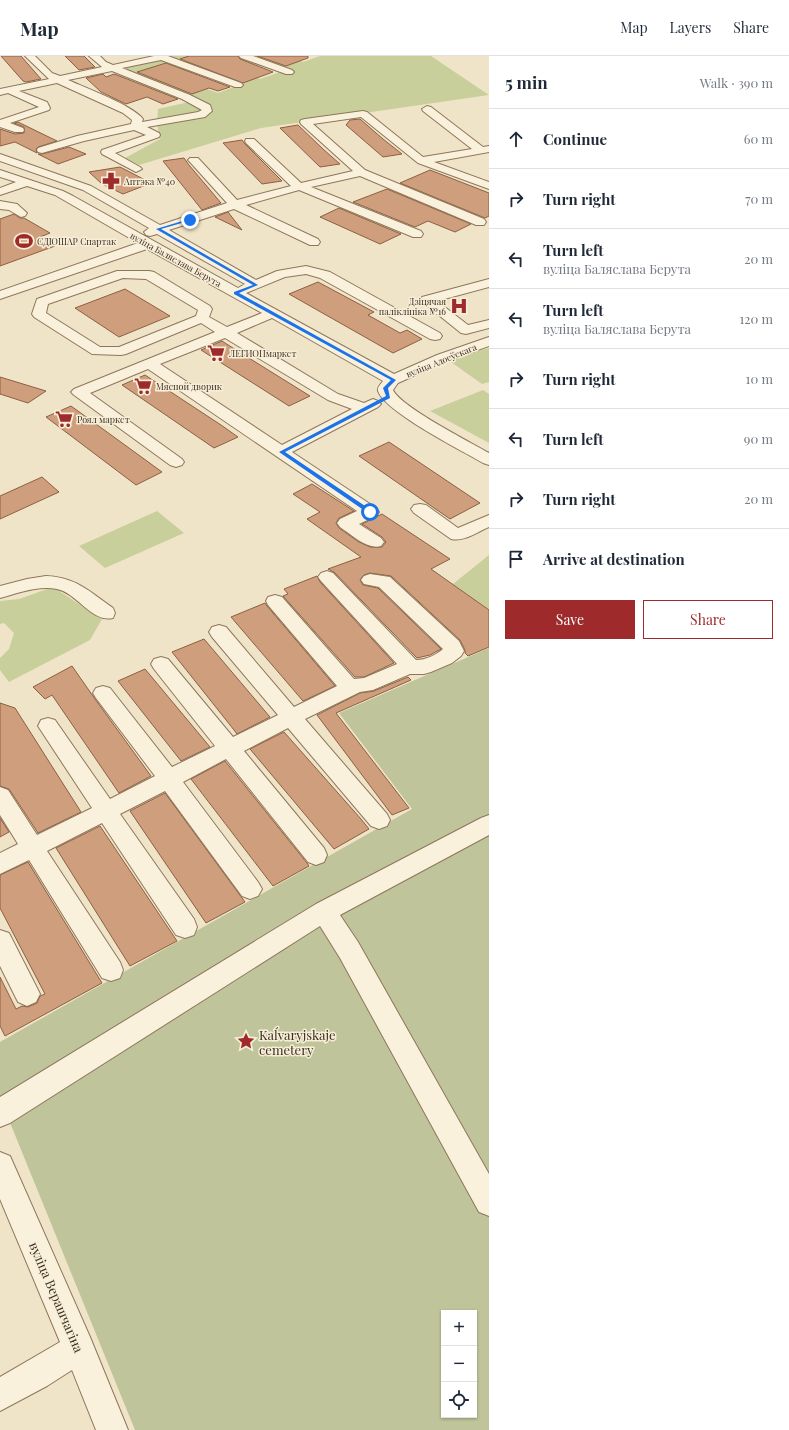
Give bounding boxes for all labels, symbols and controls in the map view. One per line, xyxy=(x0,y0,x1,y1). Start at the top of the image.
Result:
text: Map xyxy=(20,15,59,41)
text: Map xyxy=(620,18,648,37)
text: Layers xyxy=(670,18,711,37)
text: Share xyxy=(733,18,769,37)
text: 5 min xyxy=(505,71,548,93)
text: Walk · 390 m xyxy=(700,74,773,91)
icon: ahead xyxy=(505,128,527,150)
text: Continue xyxy=(543,129,607,149)
text: 60 m xyxy=(744,130,773,147)
pharmacy icon: Аптэка №40 xyxy=(101,171,121,191)
place label: Аптэка №40 xyxy=(123,175,175,187)
icon: right xyxy=(505,188,527,210)
text: Turn right xyxy=(543,189,616,209)
text: 70 m xyxy=(745,190,773,207)
route end xyxy=(181,211,199,229)
street label: вуліца Баляслава Берута xyxy=(128,229,224,289)
sports icon: СДЮШАР Спартак xyxy=(14,231,34,251)
place label: СДЮШАР Спартак xyxy=(37,235,116,247)
text: Turn left xyxy=(543,240,604,260)
icon: left xyxy=(505,248,527,270)
text: 20 m xyxy=(744,250,773,267)
text: вуліца Баляслава Берута xyxy=(543,260,691,277)
place label: Дзіцячая паліклініка №16 xyxy=(379,295,446,317)
hospital icon: Дзіцячая паліклініка №16 xyxy=(449,296,469,316)
text: Turn left xyxy=(543,300,604,320)
icon: left xyxy=(505,308,527,330)
text: 120 m xyxy=(739,310,773,327)
text: вуліца Баляслава Берута xyxy=(543,320,691,337)
street label: вуліца Адоеўскага xyxy=(404,340,479,380)
supermarket icon: ЛЕГИОНмаркет xyxy=(206,343,226,363)
place label: ЛЕГИОНмаркет xyxy=(228,347,296,359)
icon: right xyxy=(505,368,527,390)
text: Turn right xyxy=(543,369,616,389)
text: 10 m xyxy=(746,370,773,387)
supermarket icon: Мясной дворик xyxy=(133,376,153,396)
place label: Мясной дворик xyxy=(156,380,222,392)
supermarket icon: Роял маркет xyxy=(54,409,74,429)
place label: Роял маркет xyxy=(77,413,130,425)
icon: left xyxy=(505,428,527,450)
text: Turn left xyxy=(543,429,604,449)
text: 90 m xyxy=(744,430,773,447)
icon: right xyxy=(505,488,527,510)
text: Turn right xyxy=(543,489,616,509)
text: 20 m xyxy=(744,490,773,507)
route start xyxy=(361,503,379,521)
icon: arrive xyxy=(505,548,527,570)
text: Arrive at destination xyxy=(543,549,685,569)
button: Save xyxy=(505,600,635,639)
button: Share xyxy=(643,600,773,639)
place label: Kaĺvaryjskaje cemetery xyxy=(259,1026,336,1058)
place icon: Kaĺvaryjskaje cemetery xyxy=(236,1031,256,1051)
street label: вуліца Верашчагіна xyxy=(26,1239,88,1355)
map controls xyxy=(441,1310,477,1418)
button: + xyxy=(441,1310,477,1346)
button: − xyxy=(441,1346,477,1382)
button: locate xyxy=(441,1382,477,1418)

